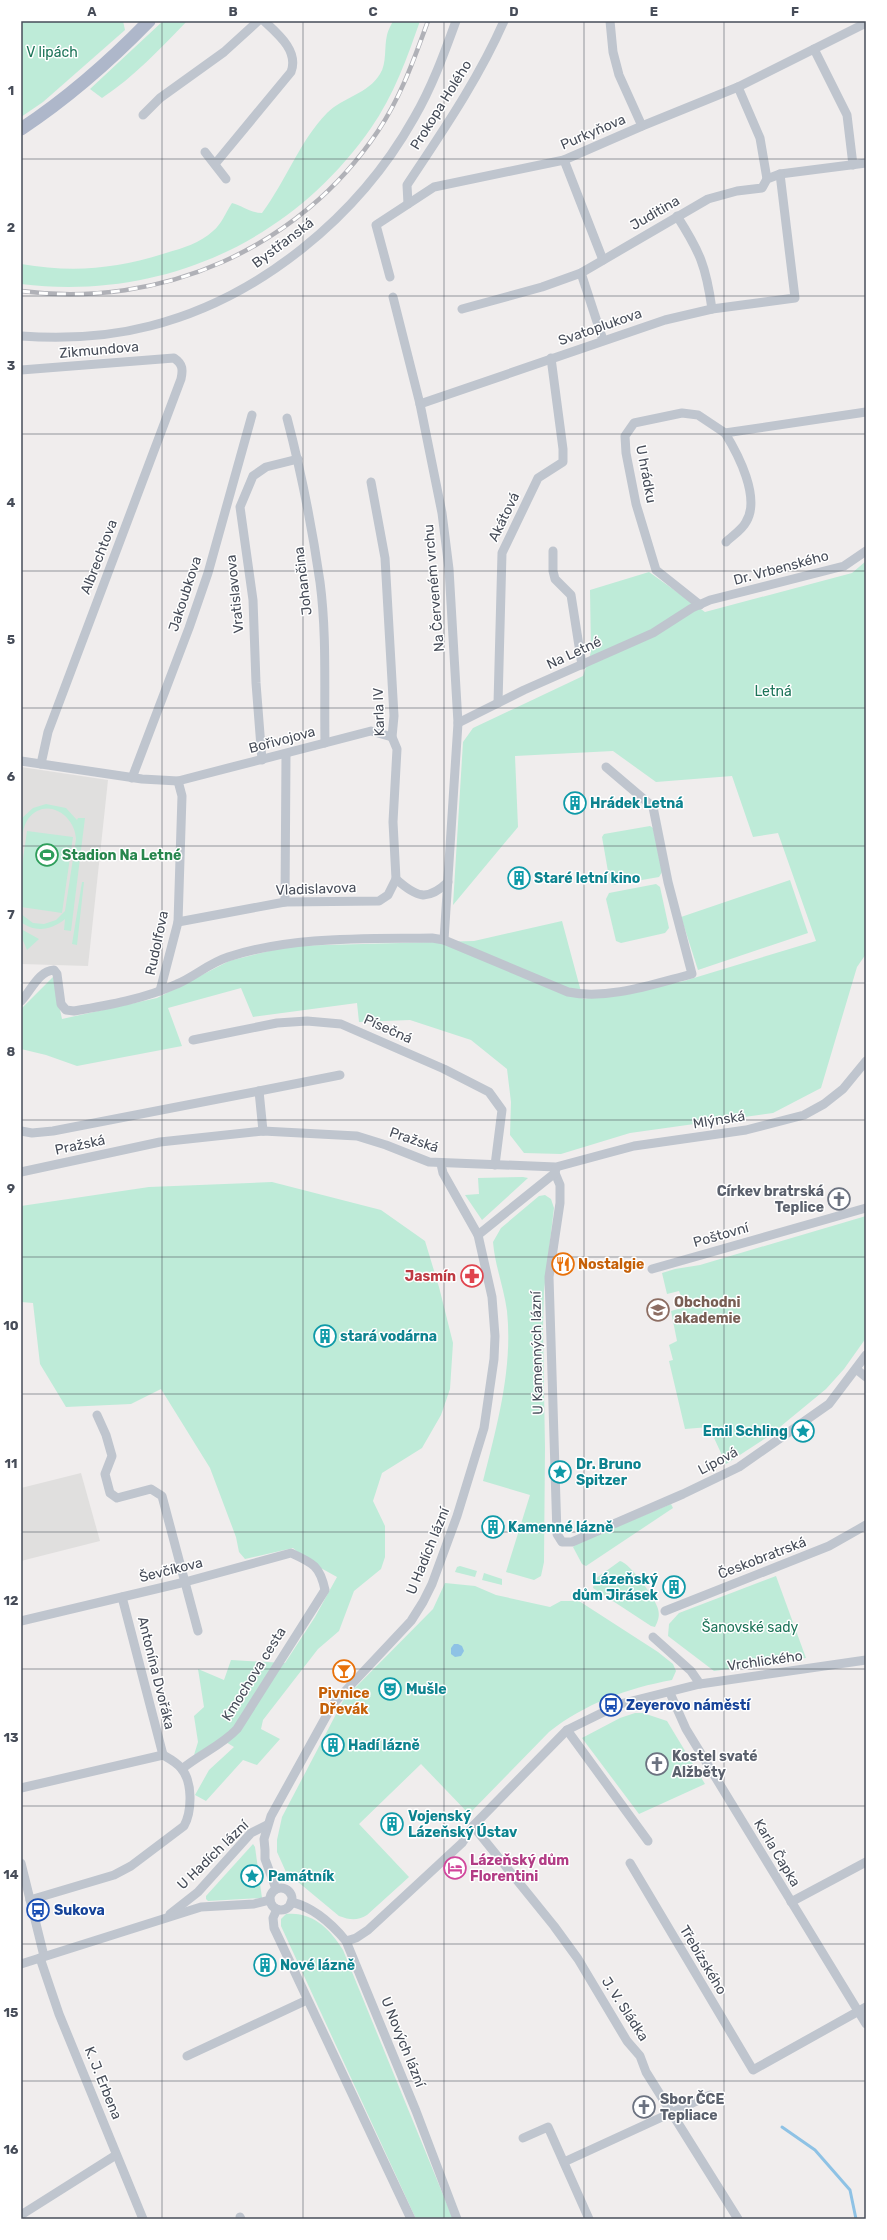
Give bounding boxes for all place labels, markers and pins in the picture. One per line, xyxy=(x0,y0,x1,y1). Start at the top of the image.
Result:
building icon: Hrádek Letná xyxy=(562,790,588,816)
place label: Hrádek Letná xyxy=(590,795,684,812)
sports icon: Stadion Na Letné xyxy=(34,842,60,868)
place label: Stadion Na Letné xyxy=(62,847,181,864)
building icon: Staré letní kino xyxy=(506,865,532,891)
place label: Staré letní kino xyxy=(534,870,640,887)
place label: Církev bratrská Teplice xyxy=(717,1183,824,1216)
church icon: Církev bratrská Teplice xyxy=(826,1186,852,1212)
restaurant icon: Nostalgie xyxy=(550,1251,576,1277)
place label: Nostalgie xyxy=(578,1256,644,1273)
pharmacy icon: Jasmín xyxy=(459,1263,485,1289)
place label: Jasmín xyxy=(405,1268,456,1285)
place label: Obchodni akademie xyxy=(674,1294,741,1327)
school or university icon: Obchodni akademie xyxy=(645,1297,671,1323)
building icon: stará vodárna xyxy=(312,1323,338,1349)
place label: stará vodárna xyxy=(340,1328,437,1345)
place icon: Emil Schling xyxy=(790,1418,816,1444)
place label: Emil Schling xyxy=(703,1423,788,1440)
place label: Dr. Bruno Spitzer xyxy=(576,1456,641,1489)
place icon: Dr. Bruno Spitzer xyxy=(547,1459,573,1485)
building icon: Kamenné lázně xyxy=(480,1514,506,1540)
place label: Kamenné lázně xyxy=(508,1519,613,1536)
place label: Lázeňský dům Jirásek xyxy=(572,1571,659,1604)
building icon: Lázeňský dům Jirásek xyxy=(661,1574,687,1600)
bar icon: Pivnice Dřevák xyxy=(331,1658,357,1684)
theatre icon: Mušle xyxy=(377,1676,403,1702)
place label: Mušle xyxy=(406,1681,447,1698)
place label: Pivnice Dřevák xyxy=(318,1685,370,1718)
bus stop icon: Zeyerovo náměstí xyxy=(598,1692,624,1718)
place label: Zeyerovo náměstí xyxy=(626,1697,751,1714)
building icon: Hadí lázně xyxy=(320,1732,346,1758)
place label: Hadí lázně xyxy=(348,1737,420,1754)
place label: Kostel svaté Alžběty xyxy=(672,1748,758,1781)
church icon: Kostel svaté Alžběty xyxy=(644,1751,670,1777)
place label: Vojenský Lázeňský Ústav xyxy=(408,1808,518,1841)
building icon: Vojenský Lázeňský Ústav xyxy=(379,1811,405,1837)
place label: Lázeňský dům Florentini xyxy=(470,1852,569,1885)
hotel icon: Lázeňský dům Florentini xyxy=(442,1855,468,1881)
place icon: Památník xyxy=(239,1863,265,1889)
place label: Památník xyxy=(268,1868,335,1885)
bus stop icon: Sukova xyxy=(25,1897,51,1923)
place label: Sukova xyxy=(54,1902,105,1919)
building icon: Nové lázně xyxy=(252,1952,278,1978)
place label: Nové lázně xyxy=(280,1957,355,1974)
place label: Sbor ČCE Tepliace xyxy=(660,2090,724,2124)
church icon: Sbor ČCE Tepliace xyxy=(631,2094,657,2120)

